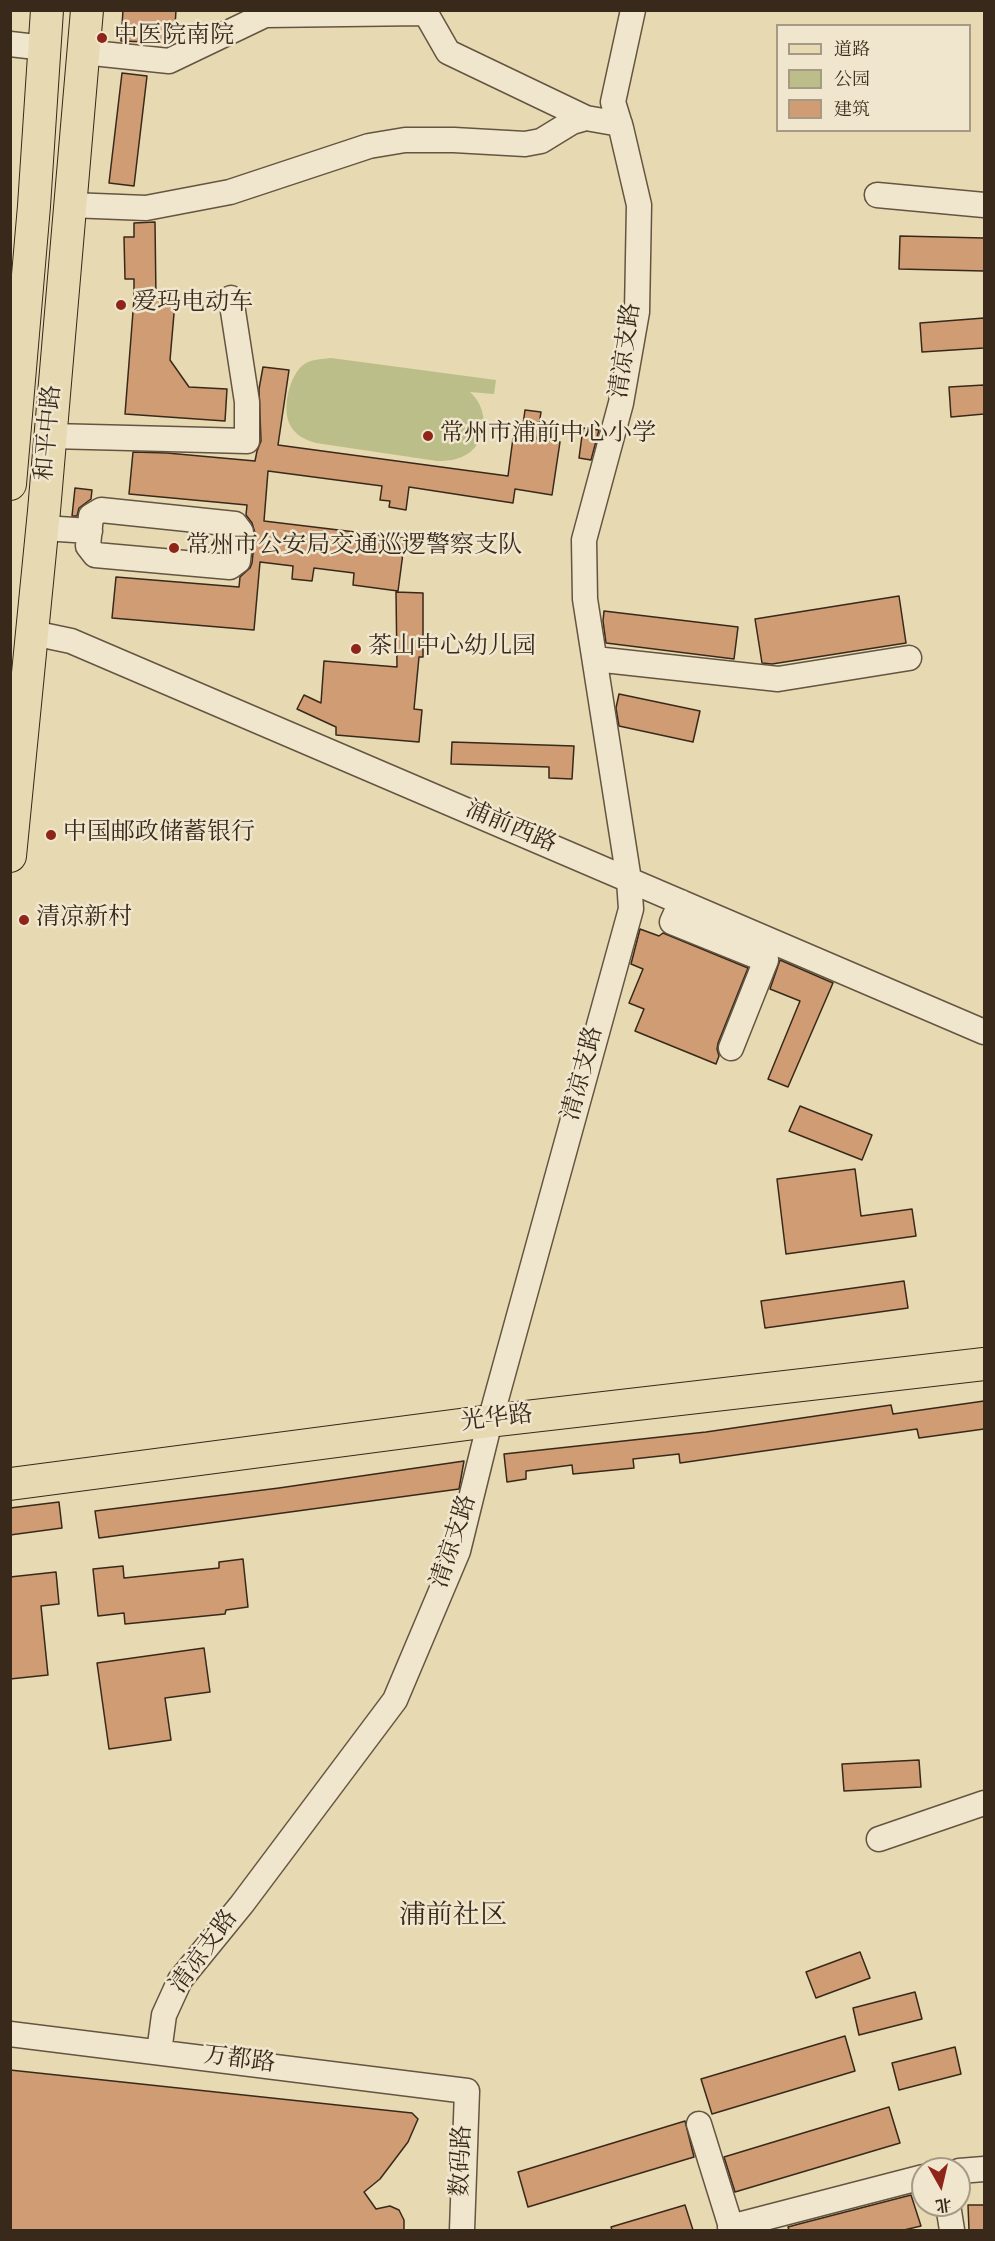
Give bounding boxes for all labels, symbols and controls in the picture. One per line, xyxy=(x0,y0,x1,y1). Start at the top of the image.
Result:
place label: 中医院南院 xyxy=(114,24,234,52)
legend xyxy=(776,24,971,132)
marker: 中医院南院 xyxy=(95,31,109,45)
text: 道路 xyxy=(834,38,870,64)
text: 公园 xyxy=(834,68,870,94)
text: 建筑 xyxy=(834,98,870,124)
place label: 爱玛电动车 xyxy=(133,291,253,319)
marker: 爱玛电动车 xyxy=(114,298,128,312)
street label: 清凉支路 xyxy=(607,301,649,401)
street label: 和平中路 xyxy=(32,384,70,482)
place label: 常州市浦前中心小学 xyxy=(440,422,656,450)
marker: 常州市浦前中心小学 xyxy=(421,429,435,443)
place label: 常州市公安局交通巡逻警察支队 xyxy=(186,534,522,562)
marker: 常州市公安局交通巡逻警察支队 xyxy=(167,541,181,555)
place label: 茶山中心幼儿园 xyxy=(368,635,536,663)
marker: 茶山中心幼儿园 xyxy=(349,642,363,656)
street label: 浦前西路 xyxy=(460,797,560,861)
place label: 中国邮政储蓄银行 xyxy=(63,821,255,849)
marker: 中国邮政储蓄银行 xyxy=(44,828,58,842)
place label: 清凉新村 xyxy=(36,906,132,934)
marker: 清凉新村 xyxy=(17,913,31,927)
street label: 清凉支路 xyxy=(559,1024,611,1124)
street label: 光华路 xyxy=(460,1402,534,1440)
street label: 清凉支路 xyxy=(427,1492,485,1592)
district label: 浦前社区 xyxy=(399,1902,507,1934)
street label: 清凉支路 xyxy=(166,1906,246,2000)
street label: 万都路 xyxy=(202,2043,276,2081)
street label: 数码路 xyxy=(448,2125,480,2197)
north arrow xyxy=(911,2157,971,2217)
text: 北 xyxy=(934,2191,953,2216)

